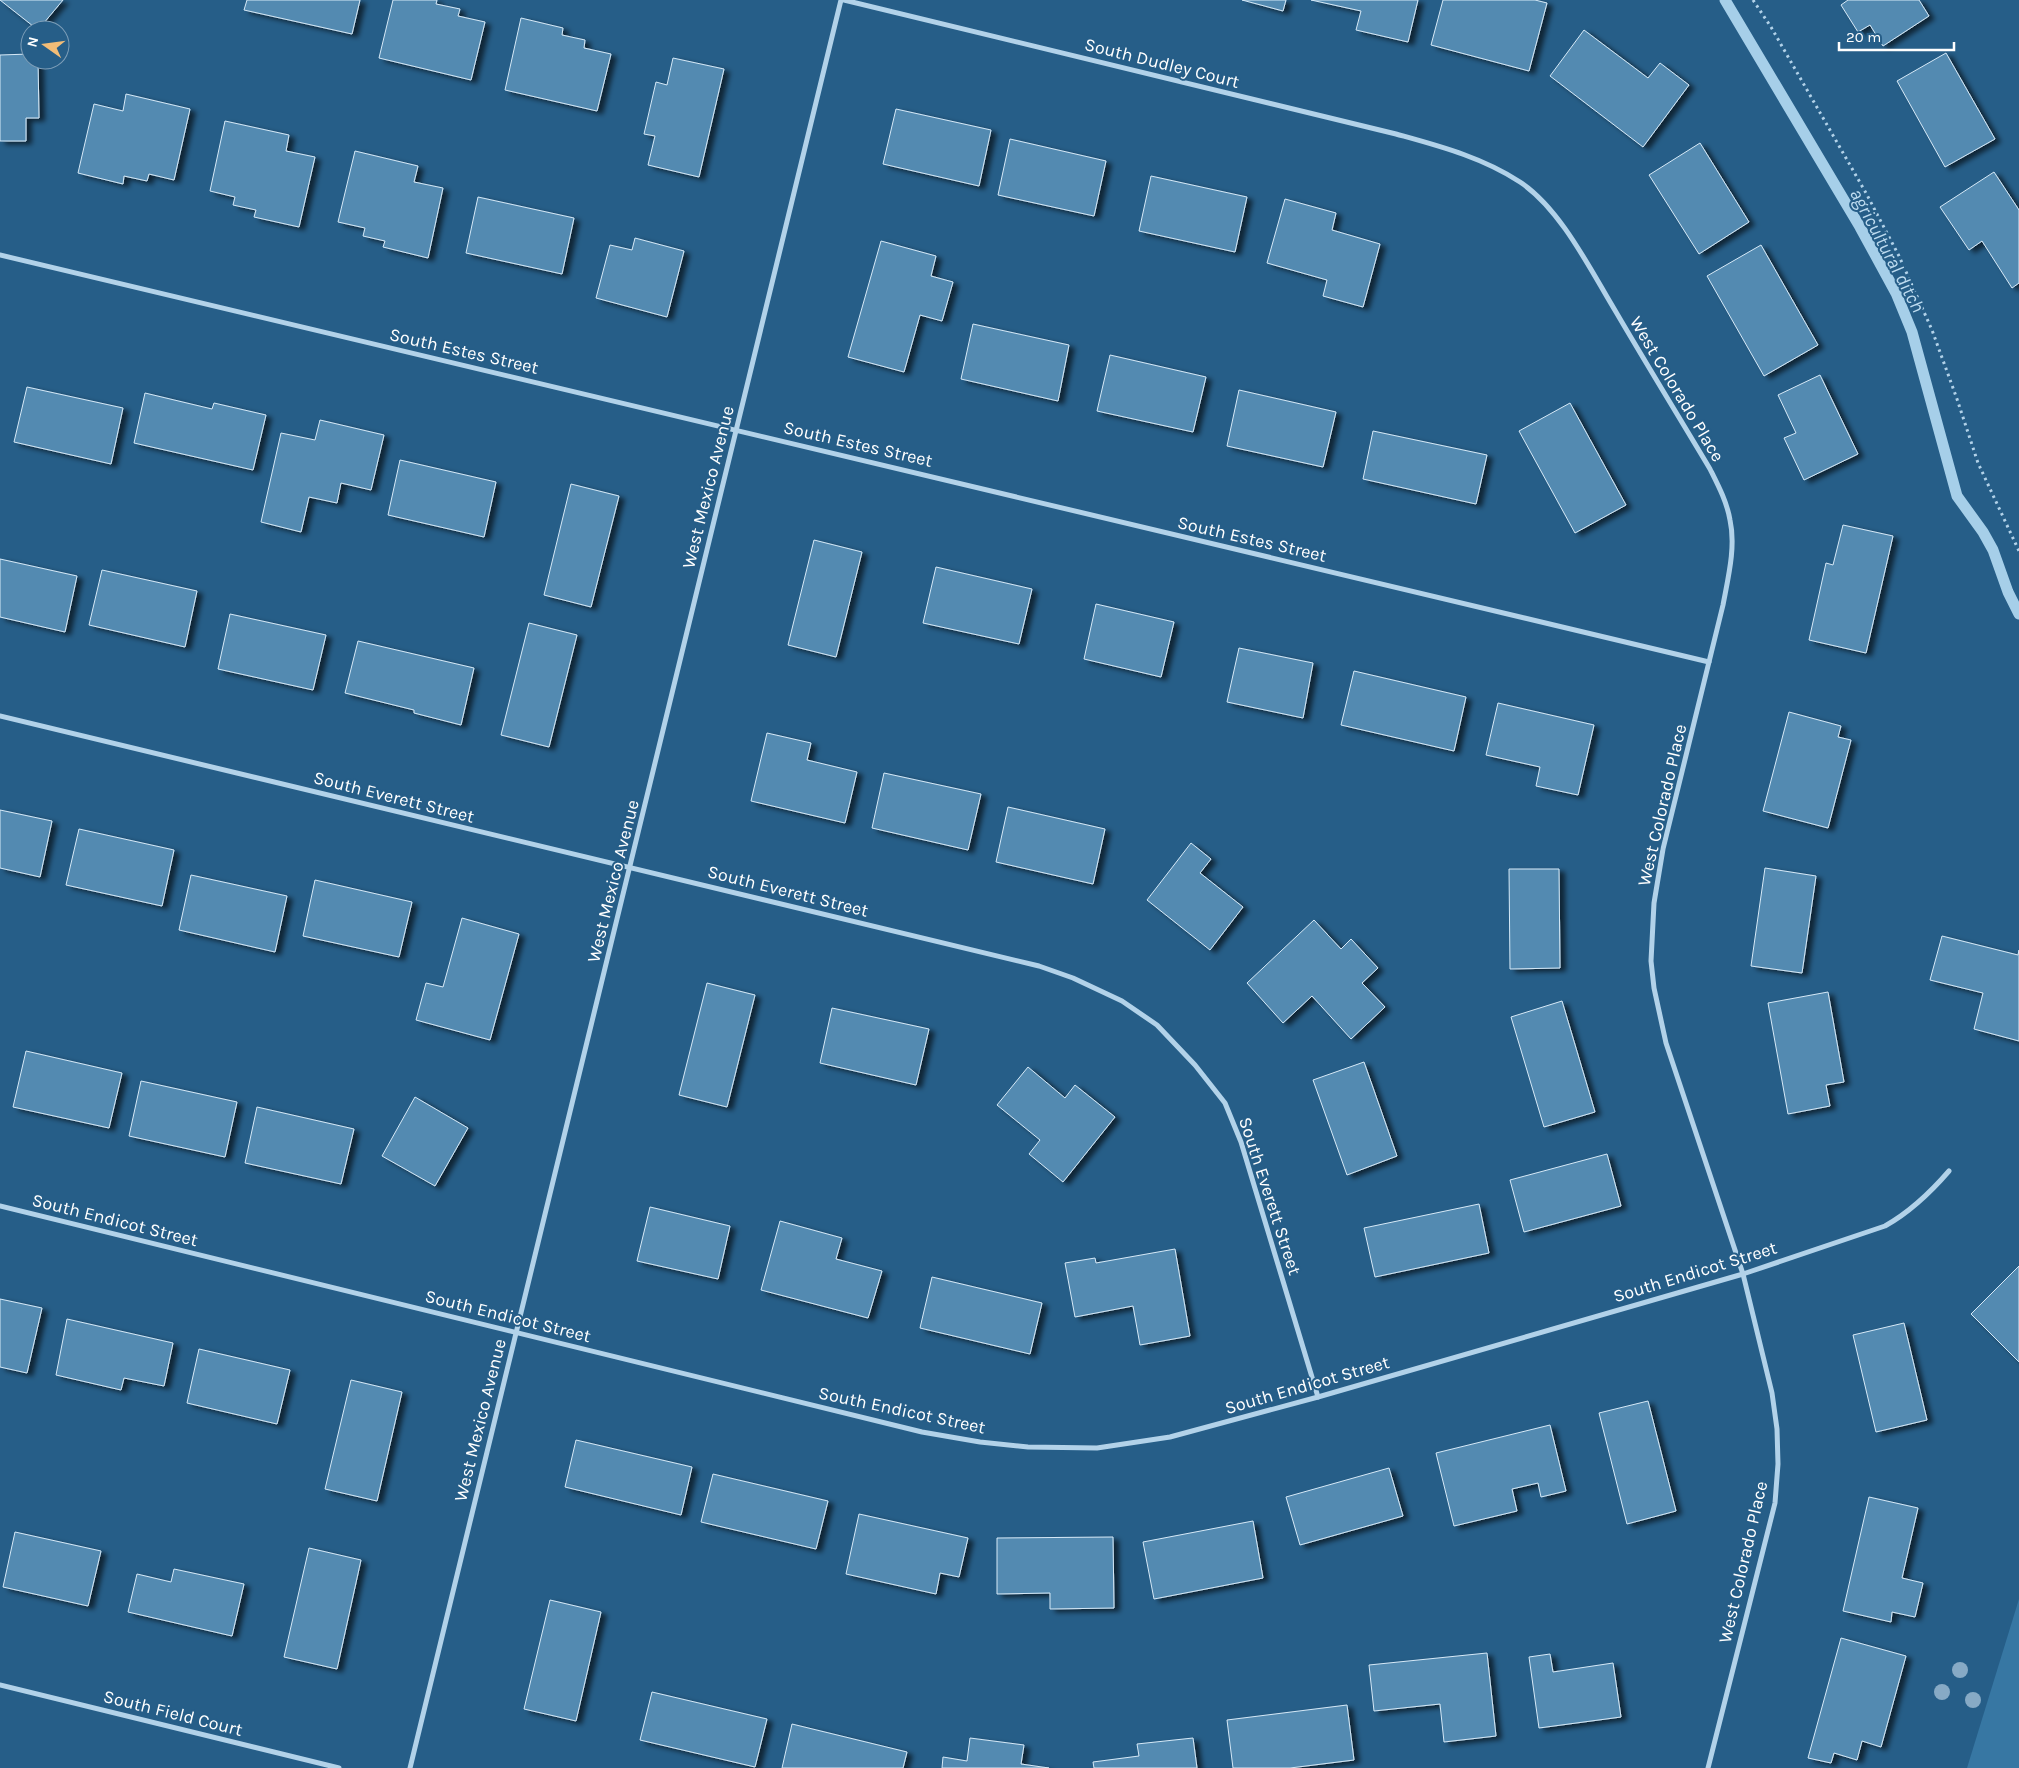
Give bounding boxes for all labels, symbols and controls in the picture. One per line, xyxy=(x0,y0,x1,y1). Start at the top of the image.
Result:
north arrow xyxy=(20,20,70,70)
scale bar xyxy=(1839,20,1954,52)
text: 20 m xyxy=(1846,28,1881,46)
street label: South Dudley Court xyxy=(1082,33,1242,93)
text: N xyxy=(23,35,42,49)
water label: agricultural ditch xyxy=(1845,185,1929,316)
street label: West Colorado Place xyxy=(1625,312,1729,466)
street label: South Estes Street xyxy=(387,323,541,379)
street label: West Mexico Avenue xyxy=(677,403,739,571)
street label: South Estes Street xyxy=(781,416,935,472)
street label: South Estes Street xyxy=(1175,511,1329,567)
street label: West Colorado Place xyxy=(1633,722,1691,888)
street label: South Everett Street xyxy=(311,766,477,828)
street label: West Mexico Avenue xyxy=(582,797,644,965)
street label: South Everett Street xyxy=(705,860,871,922)
street label: South Everett Street xyxy=(1234,1114,1306,1278)
street label: South Endicot Street xyxy=(30,1189,200,1251)
street label: South Endicot Street xyxy=(1610,1237,1780,1307)
street label: South Endicot Street xyxy=(423,1285,593,1347)
street label: West Mexico Avenue xyxy=(449,1336,511,1504)
street label: South Endicot Street xyxy=(1222,1351,1392,1419)
street label: South Endicot Street xyxy=(817,1382,988,1438)
street label: West Colorado Place xyxy=(1714,1479,1772,1645)
street label: South Field Court xyxy=(101,1685,245,1741)

